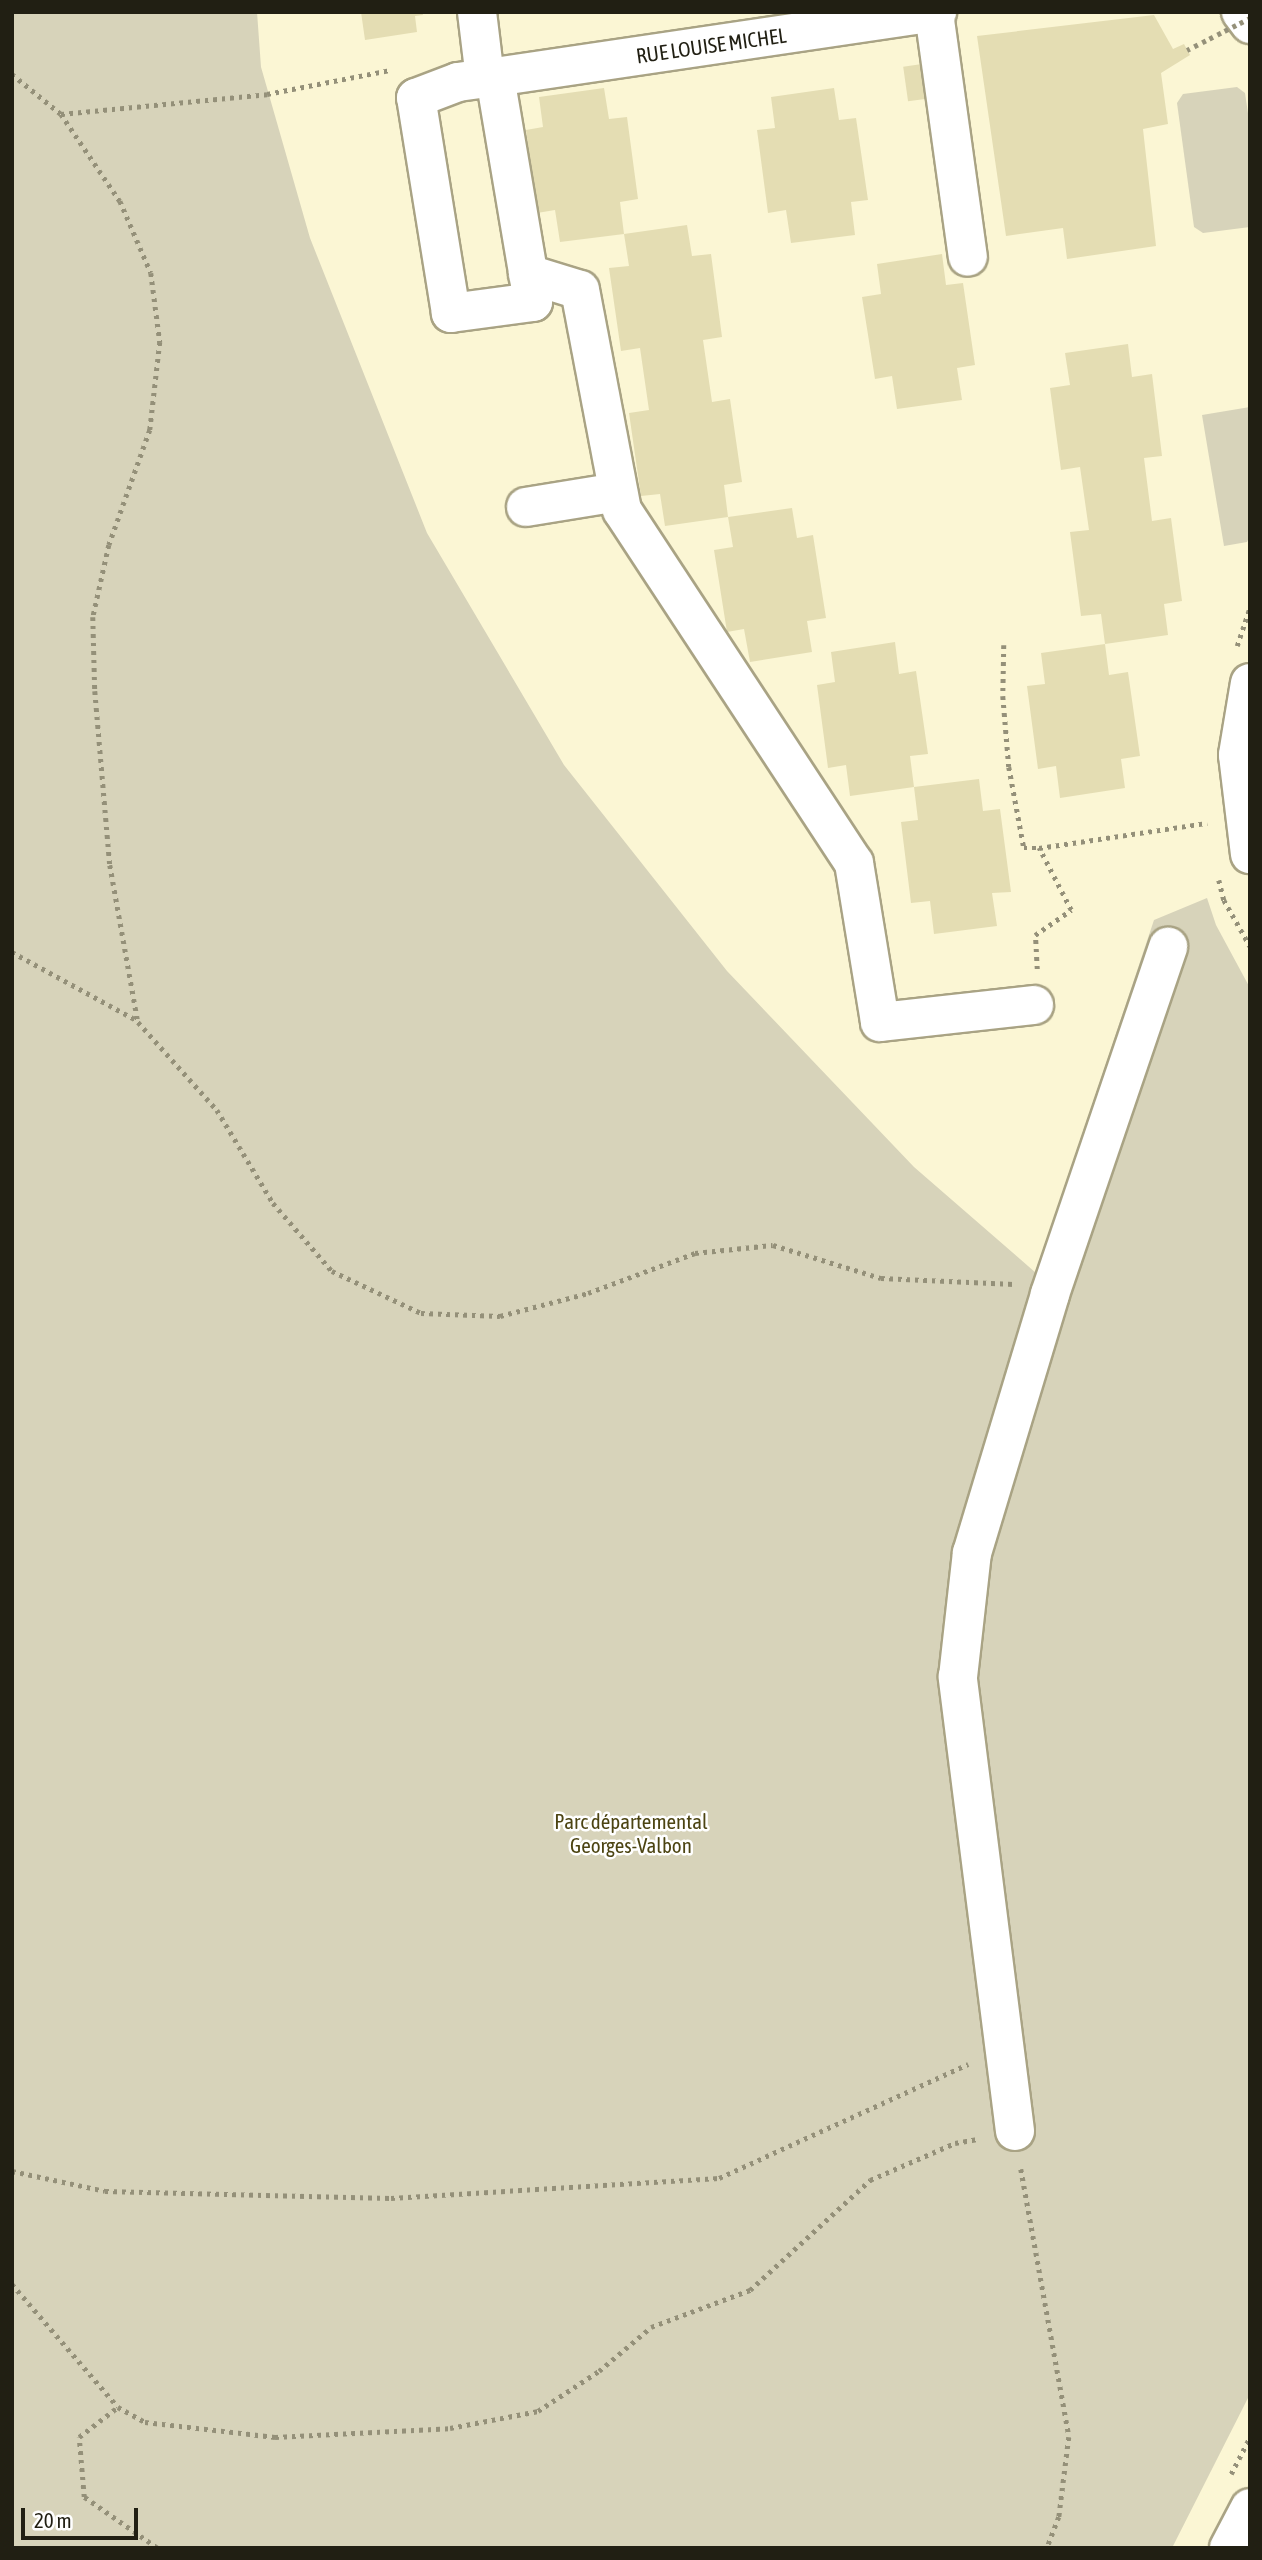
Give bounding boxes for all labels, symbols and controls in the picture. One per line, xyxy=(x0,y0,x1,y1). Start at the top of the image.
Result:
street label: RUE LOUISE MICHEL xyxy=(634,22,788,68)
park label: Parc départemental Georges-Valbon xyxy=(554,1808,708,1858)
scale bar xyxy=(24,2494,142,2538)
text: 20 m xyxy=(34,2508,72,2532)

